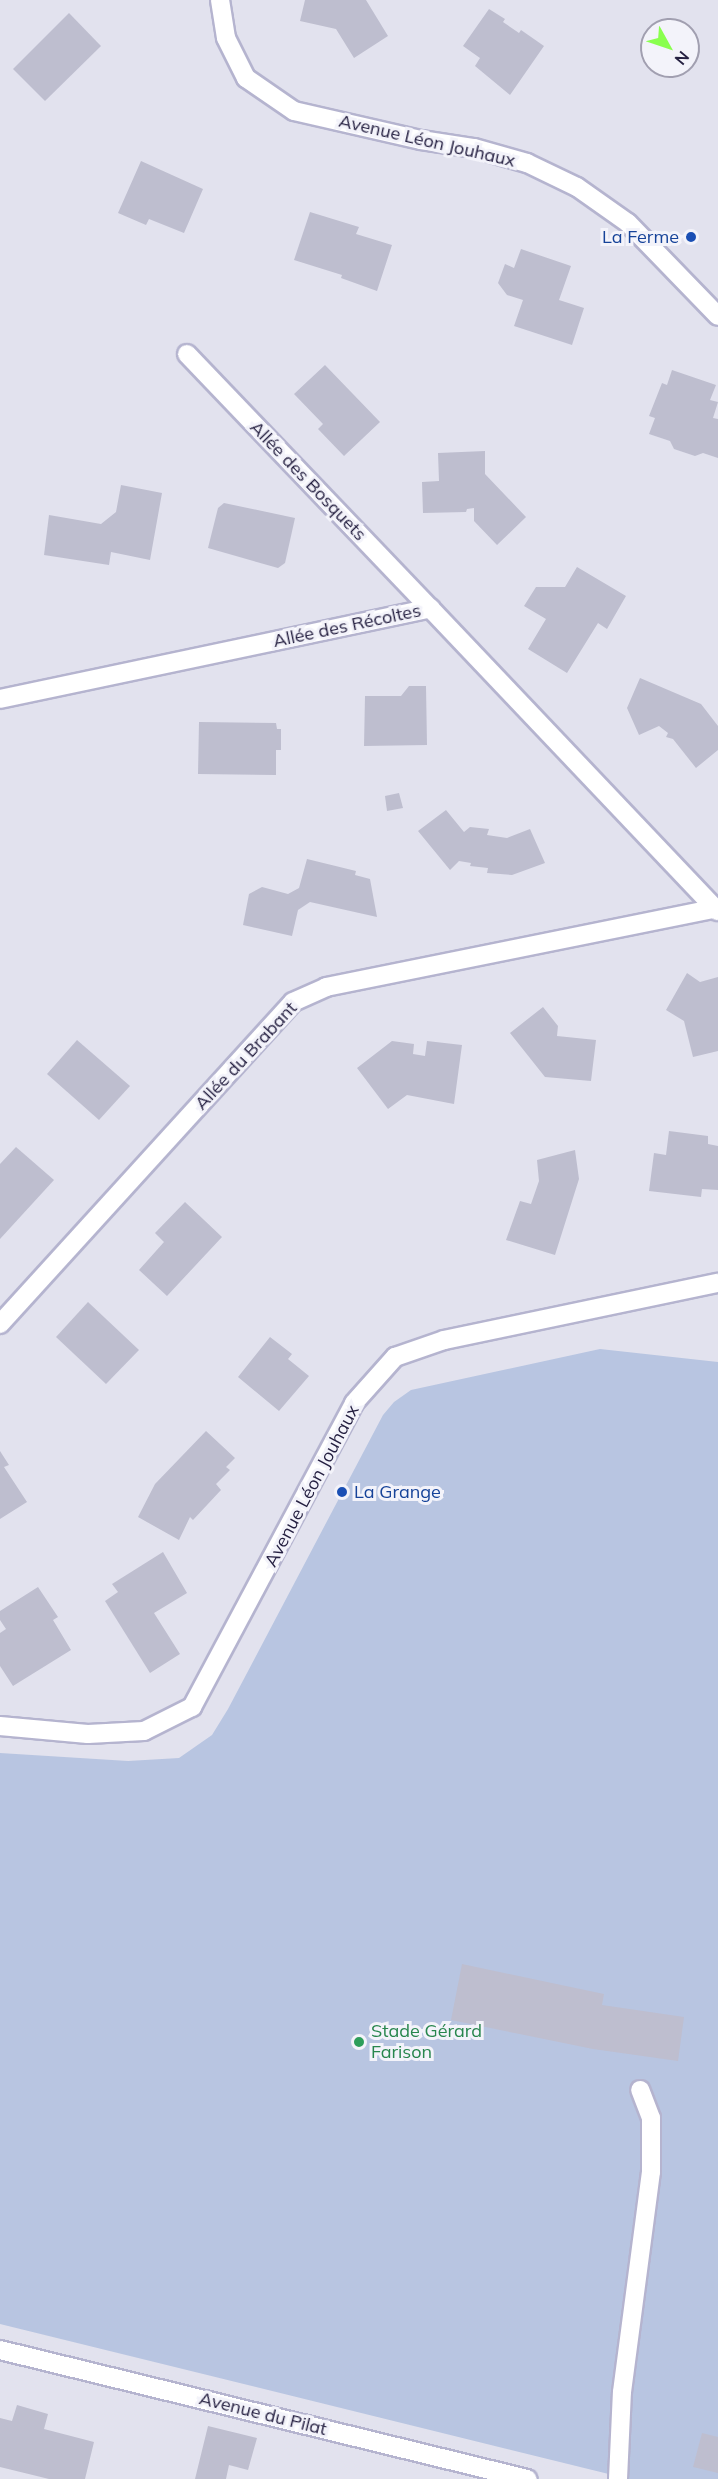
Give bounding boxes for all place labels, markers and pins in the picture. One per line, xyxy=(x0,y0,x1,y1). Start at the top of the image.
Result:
place label: La Ferme xyxy=(602,226,679,248)
marker: La Ferme xyxy=(684,230,698,244)
place label: La Grange xyxy=(354,1481,441,1503)
marker: La Grange xyxy=(335,1485,349,1499)
place label: Stade Gérard Farison xyxy=(371,2021,482,2064)
marker: Stade Gérard Farison xyxy=(352,2035,366,2049)

